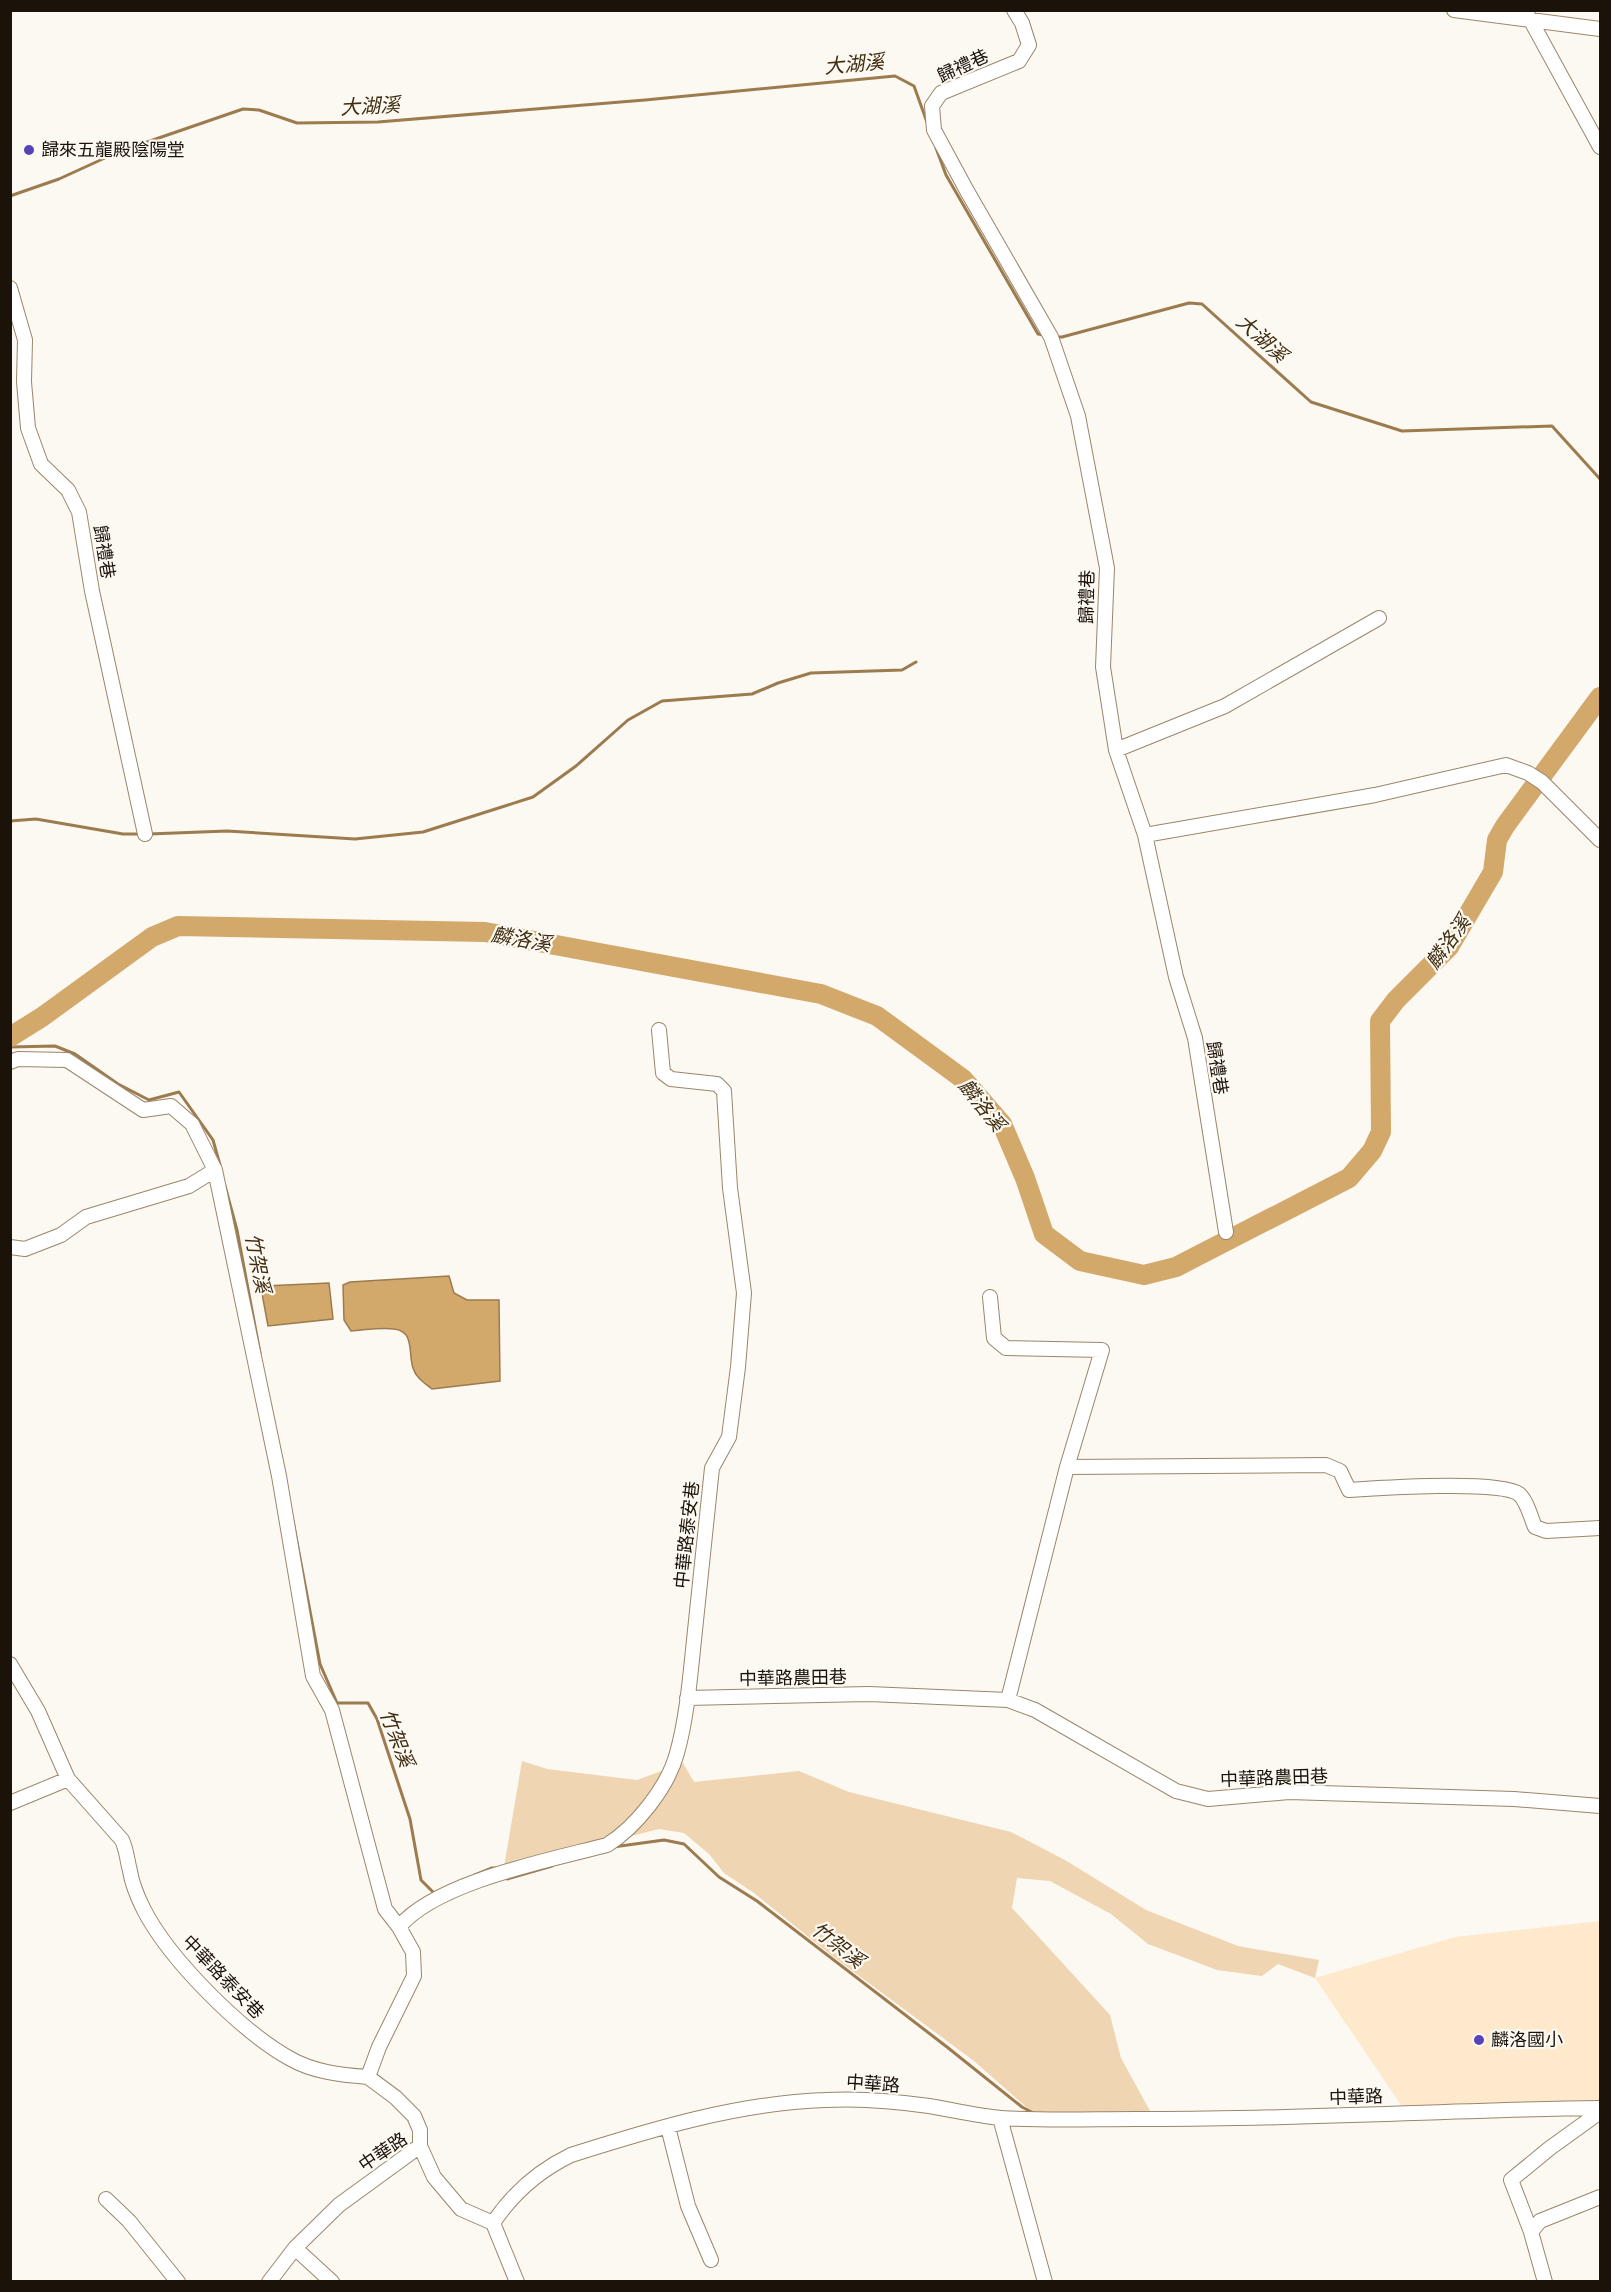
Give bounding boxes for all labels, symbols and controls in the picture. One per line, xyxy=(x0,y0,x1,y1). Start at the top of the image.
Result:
street label: 歸禮巷 xyxy=(933,43,993,88)
water label: 大湖溪 xyxy=(823,47,888,81)
water label: 大湖溪 xyxy=(339,90,404,122)
place label: 歸來五龍殿陰陽堂 xyxy=(41,137,185,162)
marker: 歸來五龍殿陰陽堂 xyxy=(22,143,36,157)
water label: 大湖溪 xyxy=(1230,308,1296,370)
street label: 歸禮巷 xyxy=(88,523,121,581)
street label: 歸禮巷 xyxy=(1074,570,1099,624)
water label: 麟洛溪 xyxy=(1419,907,1479,974)
water label: 麟洛溪 xyxy=(489,920,556,959)
street label: 歸禮巷 xyxy=(1201,1039,1234,1097)
water label: 麟洛溪 xyxy=(952,1073,1014,1139)
water label: 竹架溪 xyxy=(239,1231,278,1298)
street label: 中華路泰安巷 xyxy=(668,1480,705,1590)
street label: 中華路農田巷 xyxy=(739,1664,847,1691)
water label: 竹架溪 xyxy=(373,1705,422,1774)
street label: 中華路農田巷 xyxy=(1220,1763,1328,1792)
water label: 竹架溪 xyxy=(806,1915,873,1976)
street label: 中華路泰安巷 xyxy=(177,1929,270,2024)
place label: 麟洛國小 xyxy=(1491,2027,1563,2052)
marker: 麟洛國小 xyxy=(1472,2033,1486,2047)
street label: 中華路 xyxy=(845,2069,901,2098)
street label: 中華路 xyxy=(1329,2083,1383,2110)
street label: 中華路 xyxy=(353,2126,412,2177)

